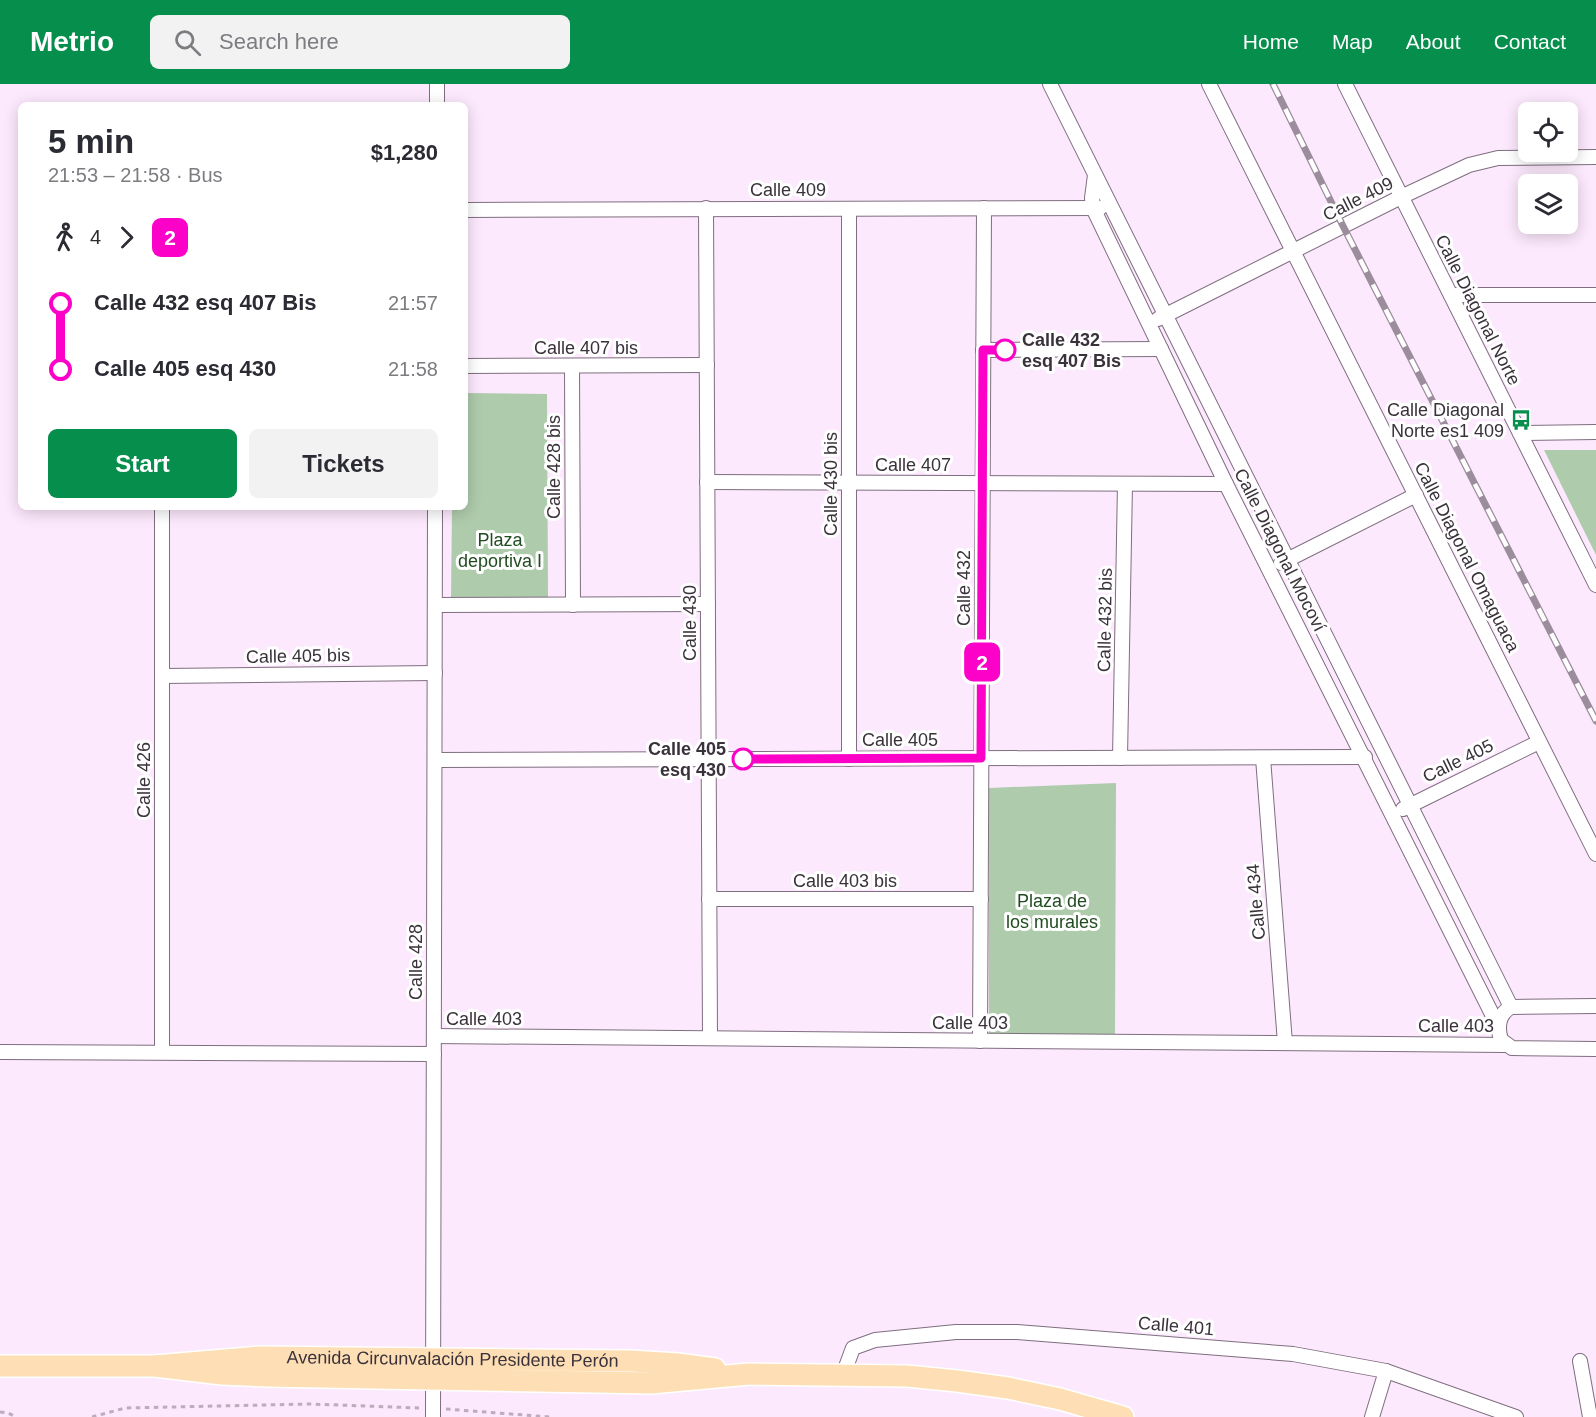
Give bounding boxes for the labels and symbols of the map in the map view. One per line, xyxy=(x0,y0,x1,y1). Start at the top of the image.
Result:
street label: Calle 409 xyxy=(1320,173,1396,225)
street label: Calle 409 xyxy=(750,180,826,200)
street label: Calle Diagonal Norte xyxy=(1431,231,1525,389)
place label: Calle 432 esq 407 Bis xyxy=(1022,330,1121,371)
street label: Calle 407 bis xyxy=(534,338,638,358)
marker: Calle 432 esq 407 Bis xyxy=(994,339,1016,361)
place label: Calle Diagonal Norte es1 409 xyxy=(1387,400,1504,441)
bus stop icon: Calle Diagonal Norte es1 409 xyxy=(1509,408,1533,432)
street label: Calle 428 bis xyxy=(544,415,564,519)
street label: Calle 430 bis xyxy=(821,432,841,536)
street label: Calle 407 xyxy=(875,455,951,475)
street label: Calle Diagonal Omaguaca xyxy=(1410,459,1524,656)
street label: Calle Diagonal Mocoví xyxy=(1230,465,1330,635)
park label: Plaza deportiva I xyxy=(458,530,542,571)
street label: Calle 432 xyxy=(954,550,974,626)
street label: Calle 432 bis xyxy=(1094,568,1116,672)
street label: Calle 430 xyxy=(680,585,700,661)
line badge: 2 xyxy=(962,642,1002,682)
street label: Calle 405 bis xyxy=(246,645,350,667)
street label: Calle 405 xyxy=(862,730,938,750)
street label: Calle 405 xyxy=(1419,735,1497,787)
place label: Calle 405 esq 430 xyxy=(648,739,726,780)
street label: Calle 426 xyxy=(134,742,154,818)
marker: Calle 405 esq 430 xyxy=(732,748,754,770)
street label: Calle 434 xyxy=(1243,863,1269,941)
street label: Calle 403 bis xyxy=(793,871,897,891)
park label: Plaza de los murales xyxy=(1006,891,1098,932)
street label: Calle 428 xyxy=(406,924,426,1000)
street label: Calle 403 xyxy=(446,1009,522,1029)
street label: Calle 403 xyxy=(932,1013,1008,1033)
street label: Calle 403 xyxy=(1418,1016,1494,1036)
street label: Calle 401 xyxy=(1137,1313,1215,1339)
street label: Avenida Circunvalación Presidente Perón xyxy=(286,1347,619,1371)

